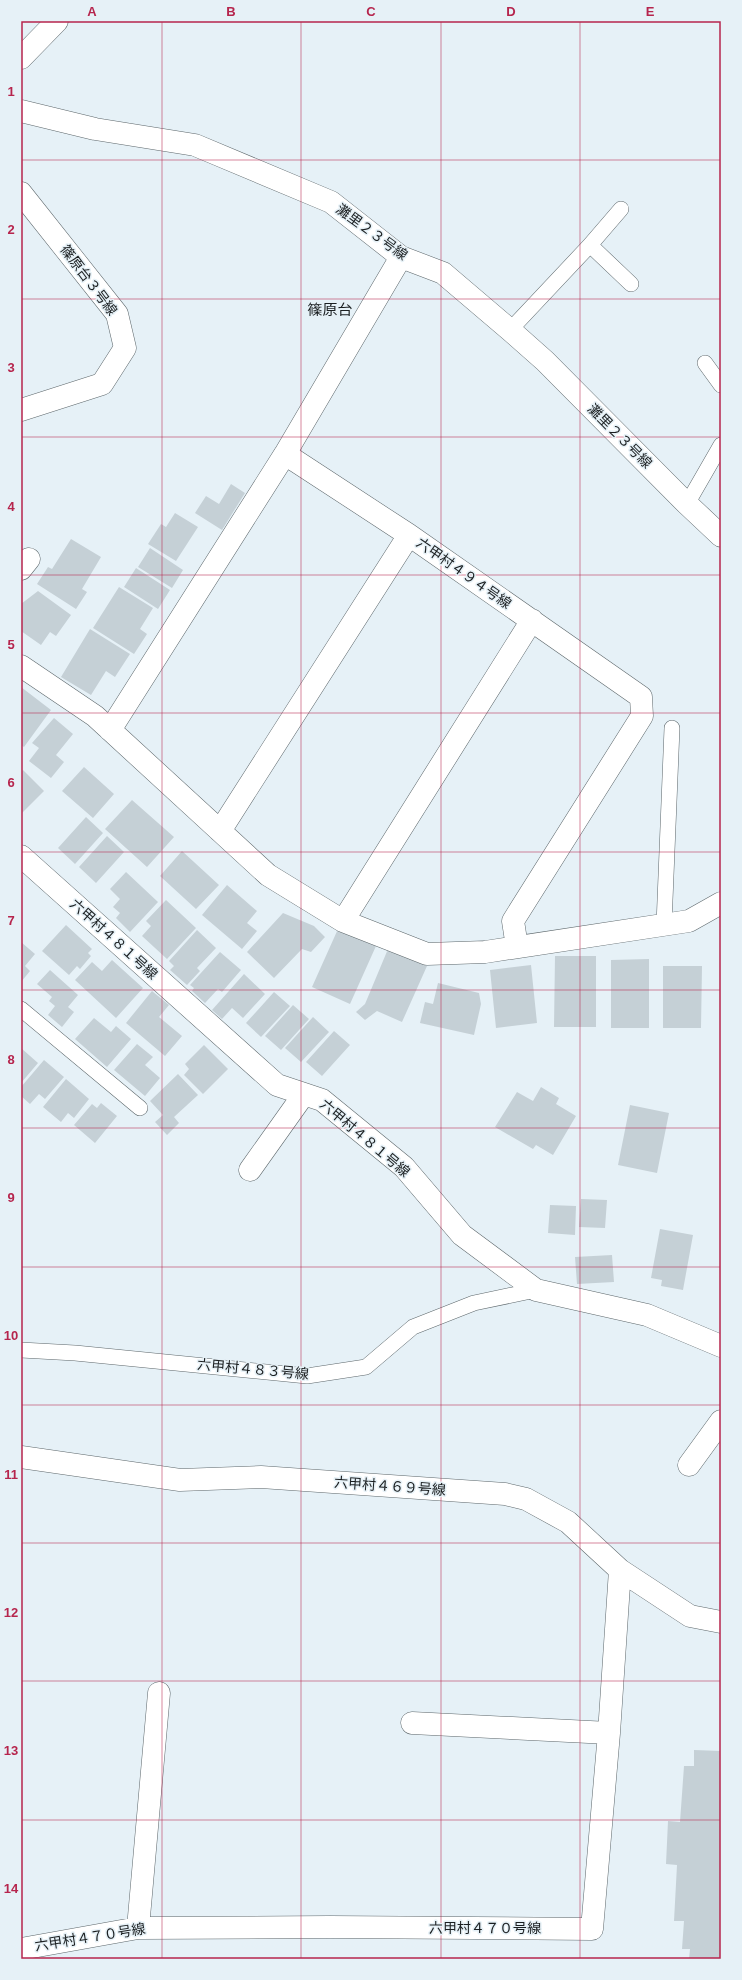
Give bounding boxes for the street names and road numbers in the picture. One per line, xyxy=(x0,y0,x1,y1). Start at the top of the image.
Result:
street label: 灘里２３号線 xyxy=(333,201,411,263)
street label: 篠原台３号線 xyxy=(57,242,121,318)
street label: 灘里２３号線 xyxy=(585,401,655,471)
street label: 六甲村４９４号線 xyxy=(414,534,514,612)
street label: 六甲村４８１号線 xyxy=(67,896,161,982)
street label: 六甲村４８１号線 xyxy=(317,1096,413,1180)
street label: 六甲村４８３号線 xyxy=(197,1356,309,1382)
street label: 六甲村４６９号線 xyxy=(334,1474,446,1498)
street label: 六甲村４７０号線 xyxy=(33,1920,147,1954)
street label: 六甲村４７０号線 xyxy=(429,1920,541,1936)

